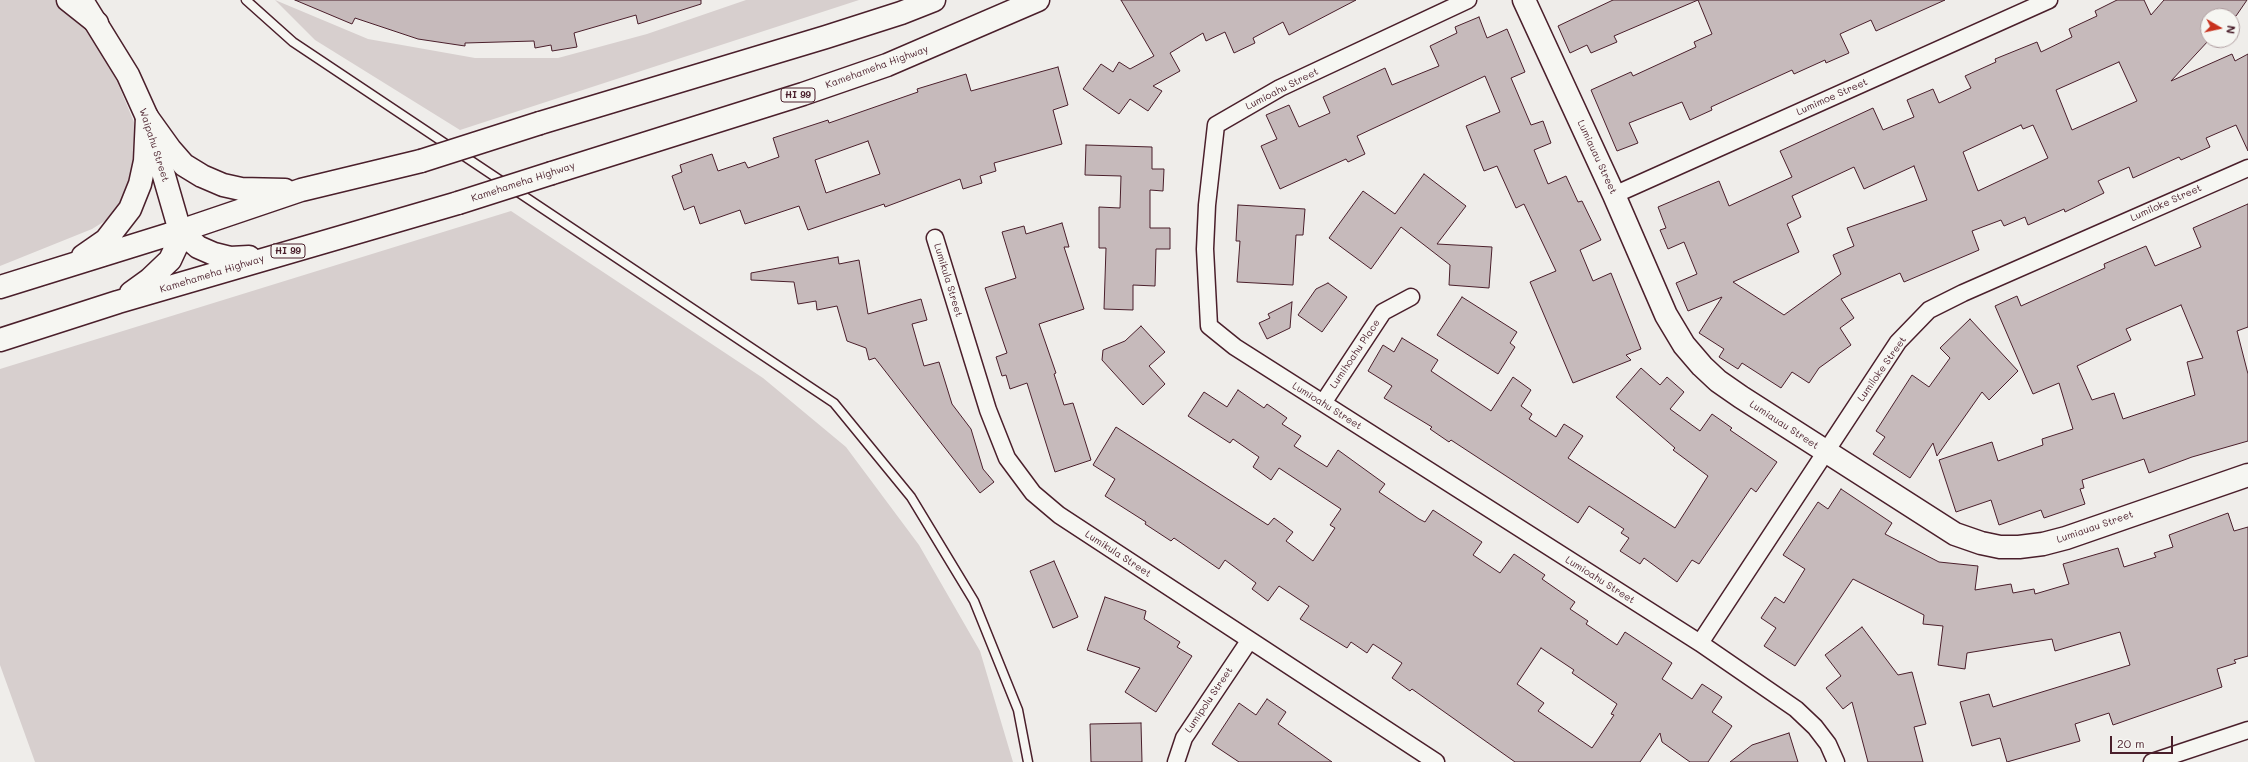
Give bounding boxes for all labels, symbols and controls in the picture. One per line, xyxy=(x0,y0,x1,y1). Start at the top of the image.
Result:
north arrow xyxy=(2200,8,2240,48)
text: N xyxy=(2223,24,2239,35)
street label: Kamehameha Highway xyxy=(824,43,930,91)
street label: Lumioahu Street xyxy=(1244,65,1320,113)
street label: Lumimoe Street xyxy=(1794,76,1870,118)
road number: HI 99 xyxy=(781,88,815,102)
street label: Waipahu Street xyxy=(136,107,172,183)
street label: Lumiauau Street xyxy=(1575,118,1619,196)
street label: Kamehameha Highway xyxy=(470,160,576,204)
street label: Lumiloke Street xyxy=(2129,182,2203,224)
street label: Lumikula Street xyxy=(931,242,965,318)
road number: HI 99 xyxy=(271,244,305,258)
street label: Kamehameha Highway xyxy=(158,252,266,296)
street label: Lumihoahu Place xyxy=(1327,317,1383,391)
street label: Lumiloke Street xyxy=(1855,334,1909,404)
street label: Lumioahu Street xyxy=(1290,380,1364,432)
street label: Lumiauau Street xyxy=(1747,398,1821,452)
street label: Lumiauau Street xyxy=(2055,508,2135,546)
street label: Lumikula Street xyxy=(1083,528,1153,580)
street label: Lumioahu Street xyxy=(1563,554,1637,606)
street label: Lumipolu Street xyxy=(1183,665,1235,735)
scale bar xyxy=(2112,728,2175,754)
text: 20 m xyxy=(2117,735,2145,751)

